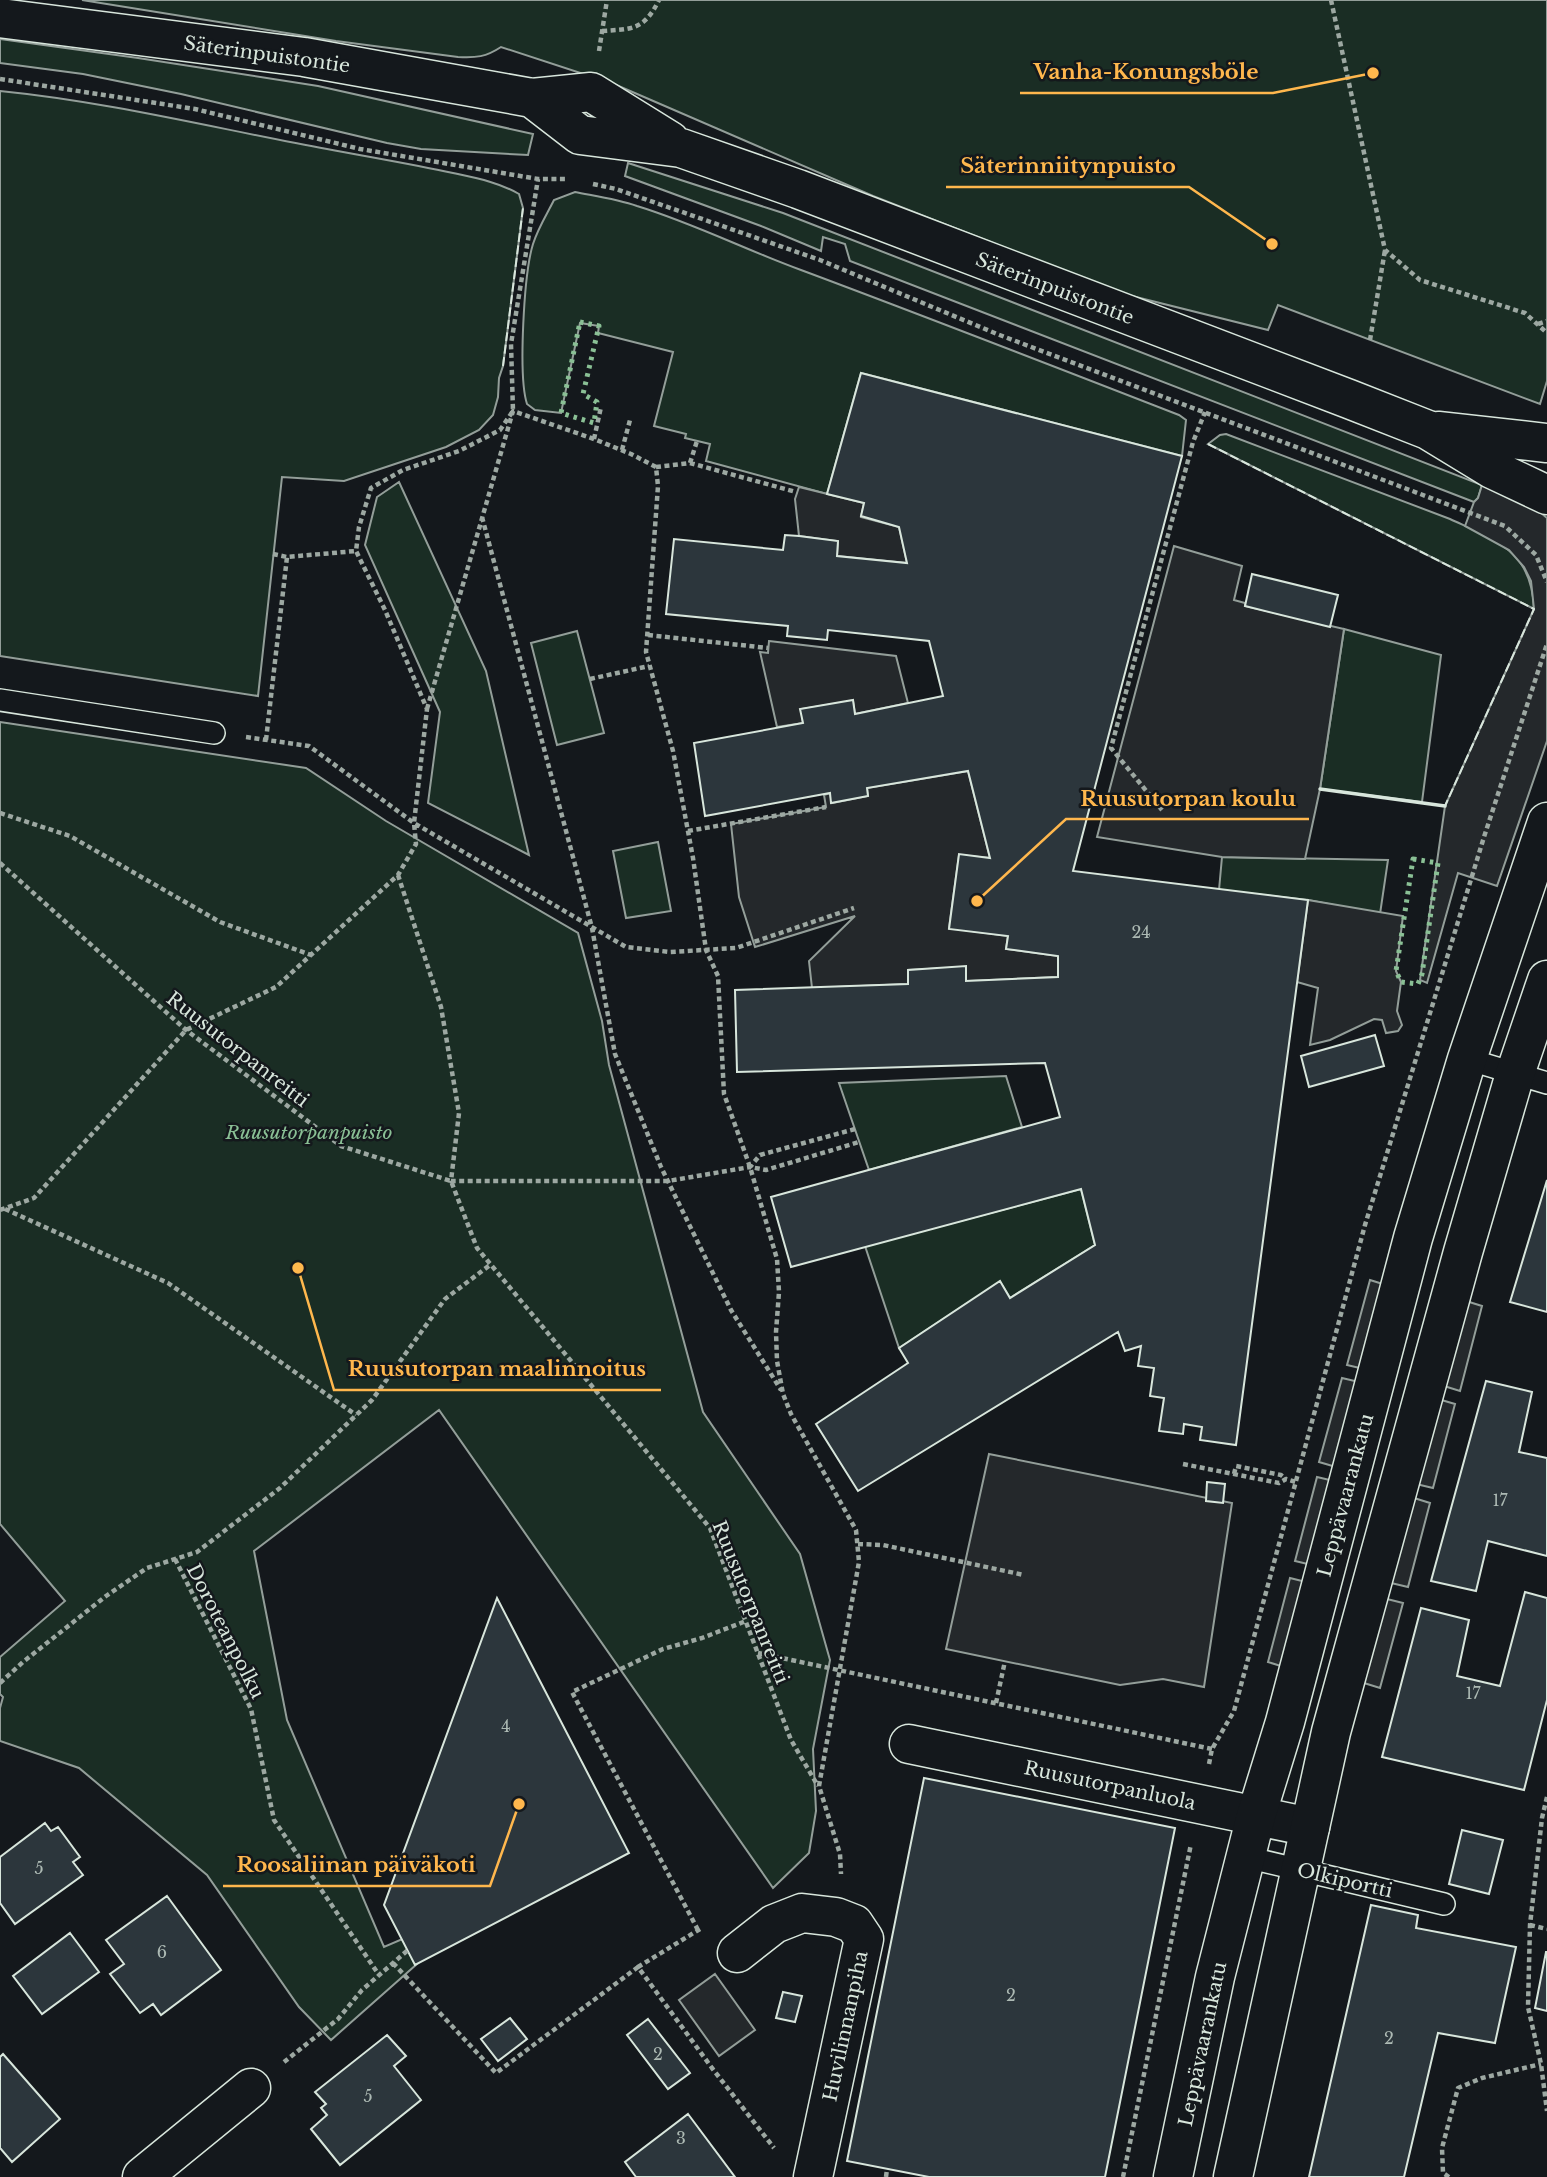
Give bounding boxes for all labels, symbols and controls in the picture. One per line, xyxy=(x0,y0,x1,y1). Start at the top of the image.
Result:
street label: Säterinpuistontie xyxy=(182,31,351,78)
callout: Vanha-Konungsböle xyxy=(1020,51,1273,93)
text: Vanha-Konungsböle xyxy=(1033,59,1258,85)
callout: Säterinniitynpuisto xyxy=(946,145,1189,187)
text: Säterinniitynpuisto xyxy=(960,153,1176,179)
street label: Säterinpuistontie xyxy=(973,248,1137,329)
callout: Ruusutorpan koulu xyxy=(1066,777,1309,819)
text: Ruusutorpan koulu xyxy=(1080,786,1296,812)
house number: 24 xyxy=(1131,922,1151,942)
street label: Ruusutorpanreitti xyxy=(162,987,314,1112)
park label: Ruusutorpanpuisto xyxy=(224,1121,393,1144)
callout: Ruusutorpan maalinnoitus xyxy=(334,1348,661,1390)
text: Ruusutorpan maalinnoitus xyxy=(348,1356,646,1382)
street label: Leppävaarankatu xyxy=(1313,1411,1378,1579)
house number: 17 xyxy=(1492,1490,1509,1510)
street label: Ruusutorpanreitti xyxy=(707,1517,794,1688)
street label: Doroteanpolku xyxy=(182,1560,270,1703)
house number: 17 xyxy=(1465,1683,1482,1703)
house number: 4 xyxy=(501,1716,511,1736)
street label: Ruusutorpanluola xyxy=(1022,1756,1198,1815)
callout: Roosaliinan päiväkoti xyxy=(223,1844,490,1886)
text: Roosaliinan päiväkoti xyxy=(236,1852,476,1878)
house number: 5 xyxy=(34,1858,44,1878)
street label: Olkiportti xyxy=(1295,1858,1395,1903)
house number: 6 xyxy=(157,1942,167,1962)
street label: Huvilinnanpiha xyxy=(818,1948,873,2104)
street label: Leppävaarankatu xyxy=(1174,1959,1231,2129)
house number: 2 xyxy=(1006,1985,1016,2005)
house number: 2 xyxy=(1384,2028,1394,2048)
house number: 2 xyxy=(653,2044,663,2064)
house number: 5 xyxy=(363,2086,373,2106)
house number: 3 xyxy=(676,2128,686,2148)

